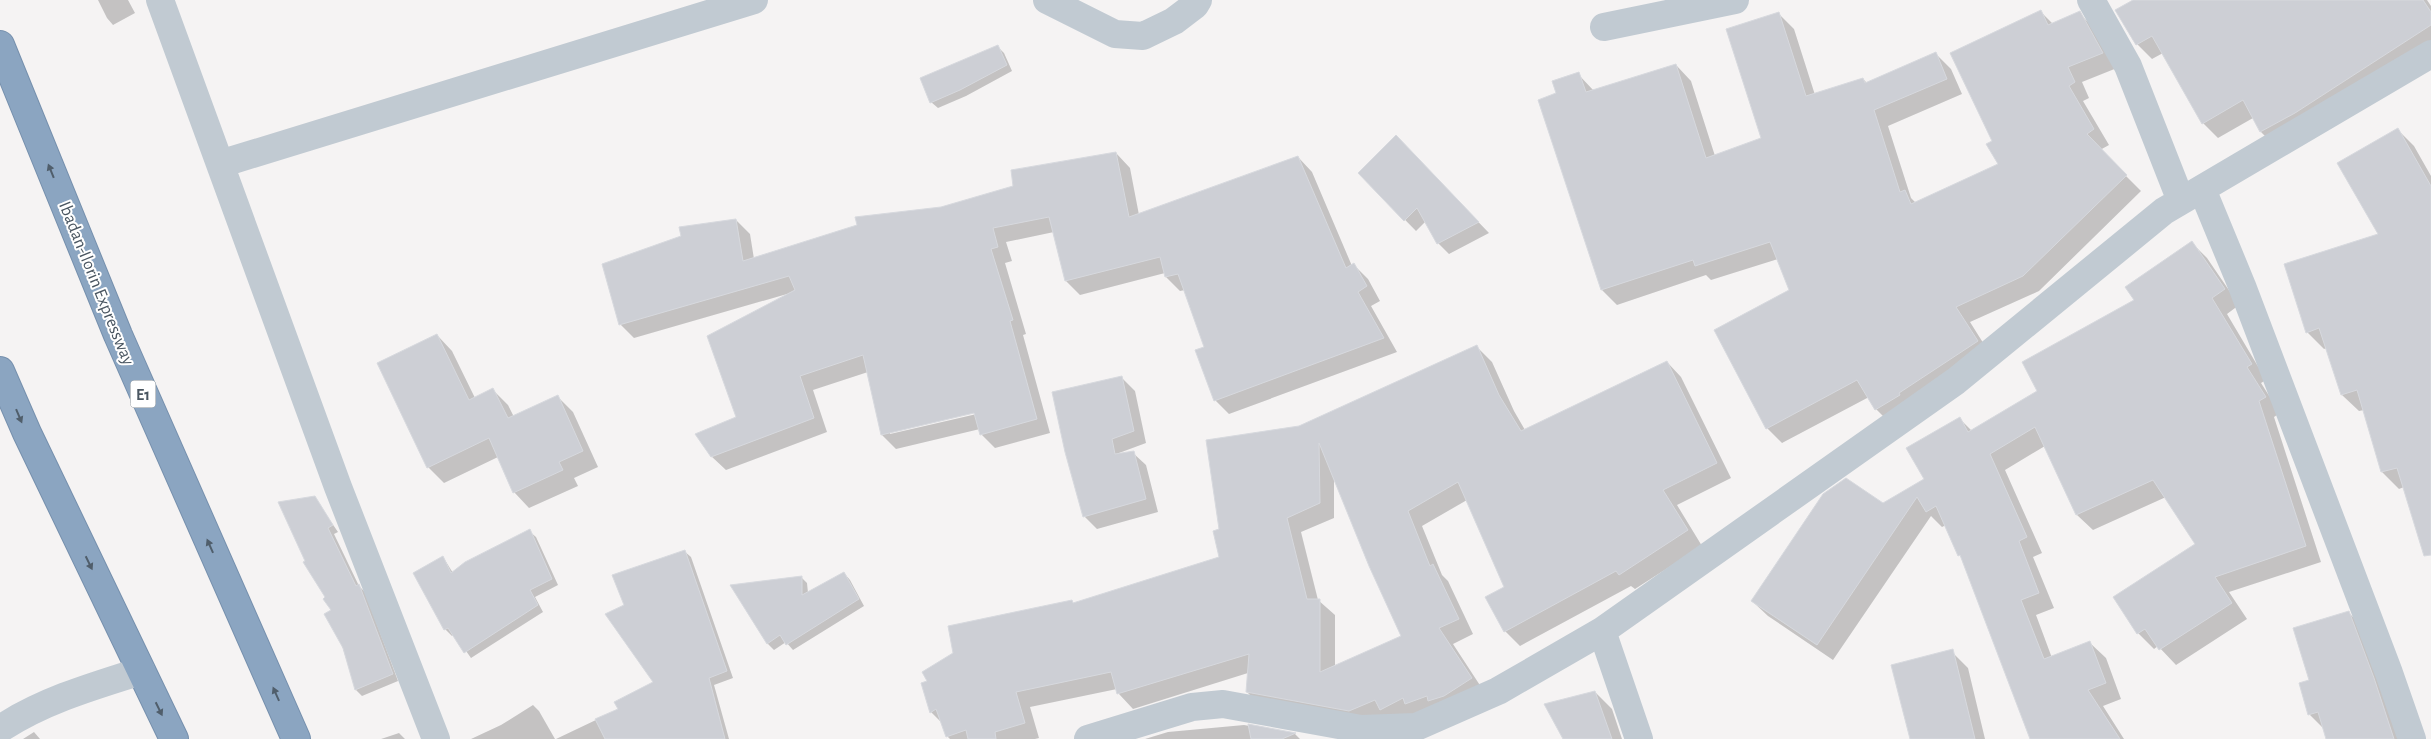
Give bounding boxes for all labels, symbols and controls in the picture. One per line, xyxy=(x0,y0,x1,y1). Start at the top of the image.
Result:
one-way arrow xyxy=(47,164,55,178)
street label: Ibadan-Ilorin Expressway xyxy=(55,199,137,368)
road number: E1 xyxy=(130,380,156,408)
one-way arrow xyxy=(16,409,24,423)
one-way arrow xyxy=(206,539,214,553)
one-way arrow xyxy=(84,555,93,570)
one-way arrow xyxy=(271,687,279,701)
one-way arrow xyxy=(155,702,163,716)

